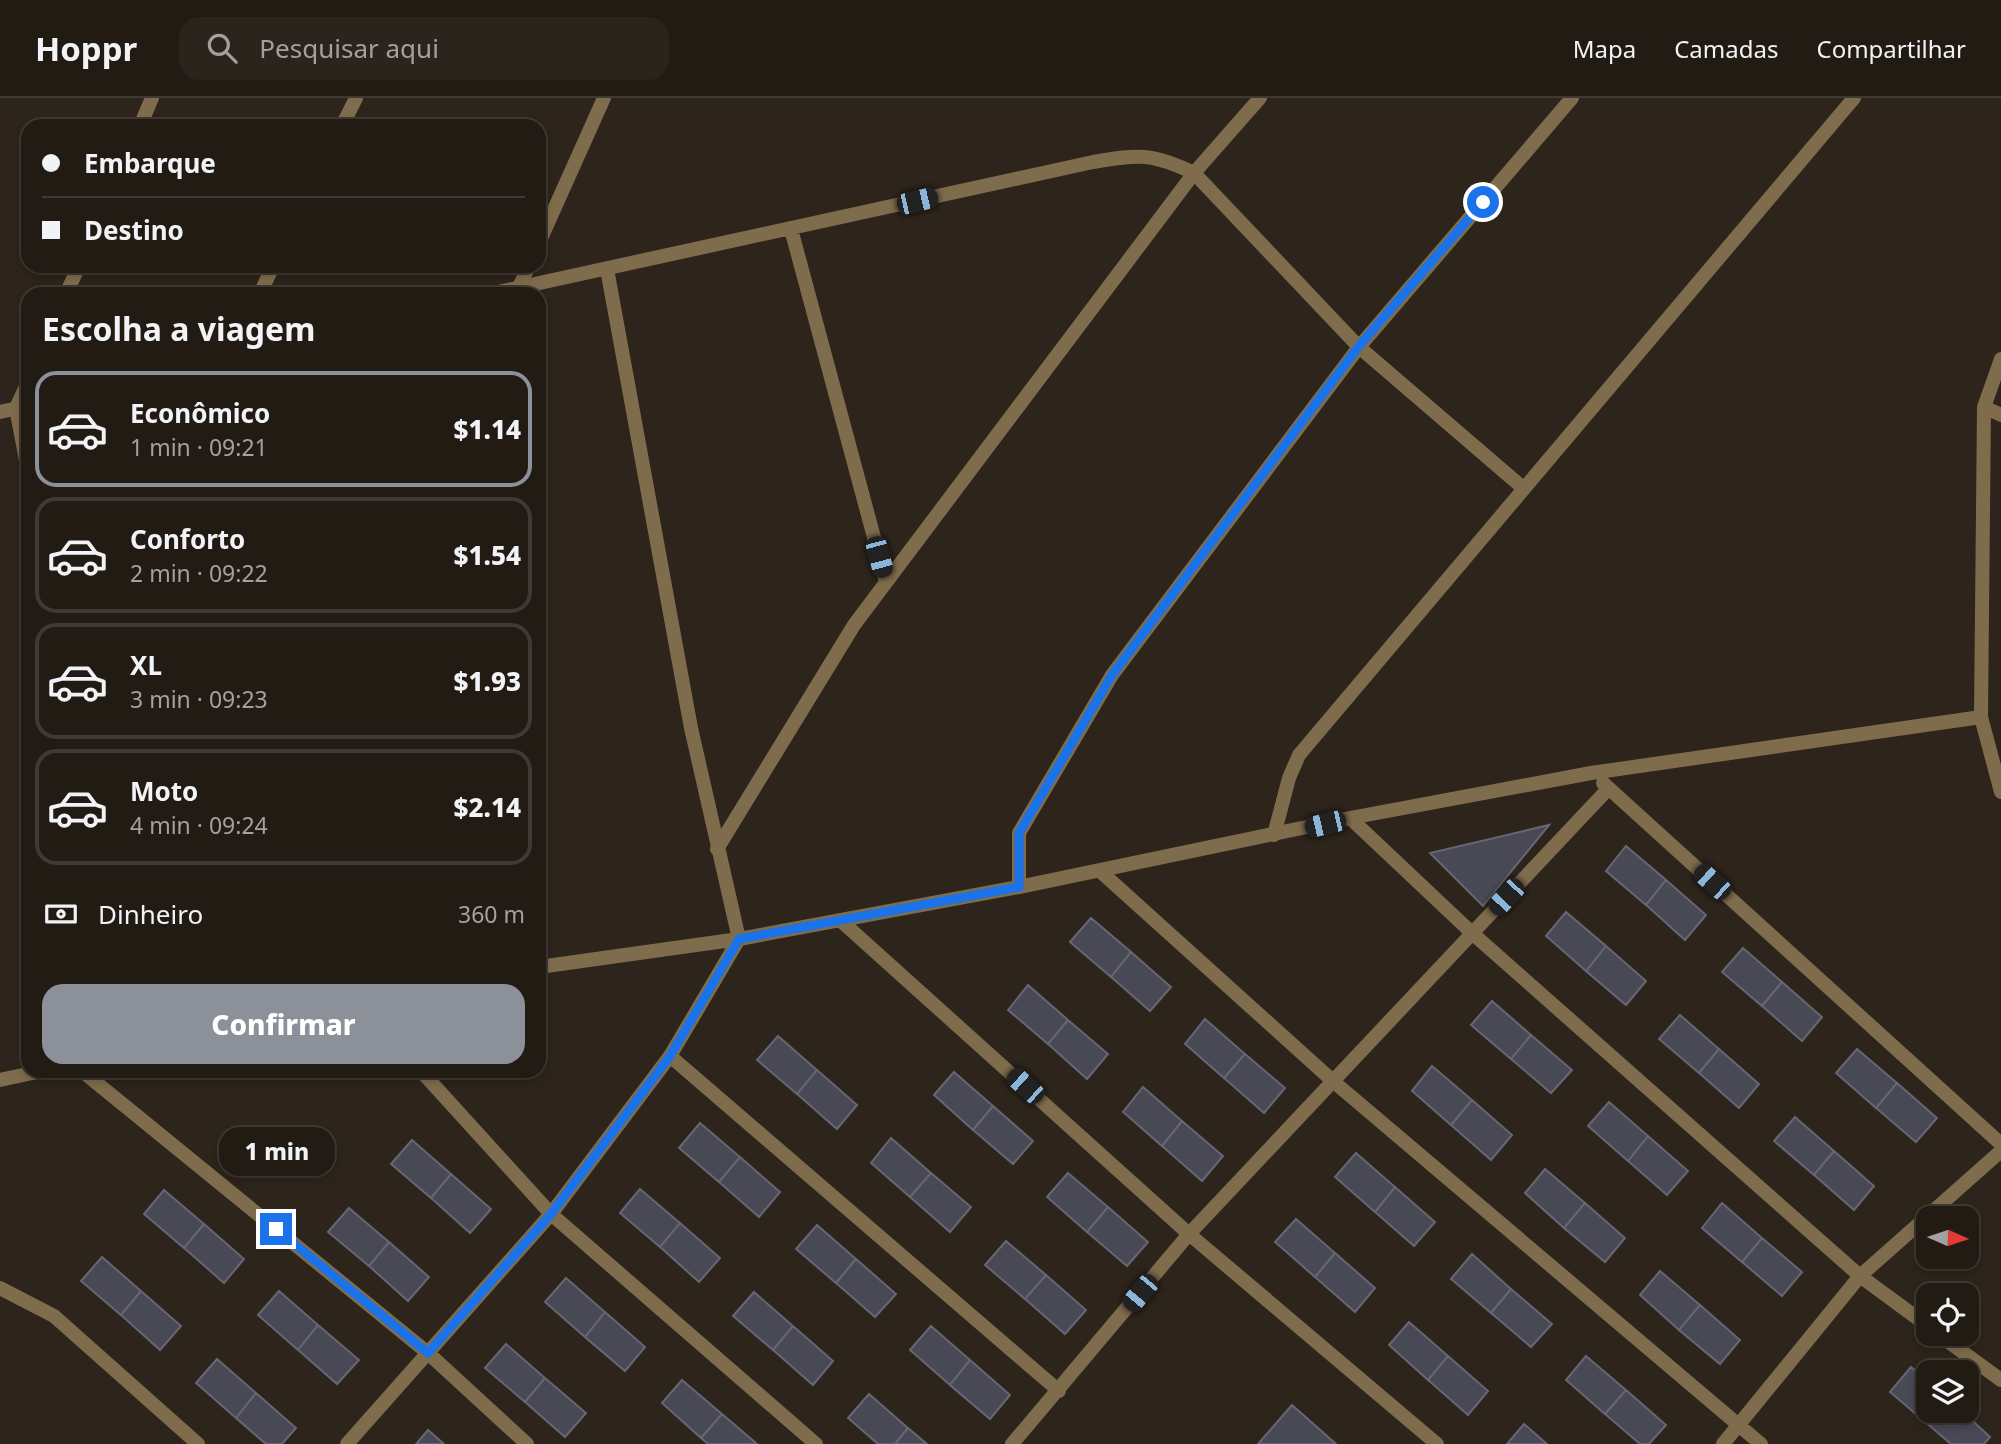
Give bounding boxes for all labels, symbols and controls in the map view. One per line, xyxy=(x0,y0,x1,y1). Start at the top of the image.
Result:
search box xyxy=(179,17,669,80)
text: Hoppr xyxy=(35,26,137,71)
icon: search xyxy=(203,29,241,67)
text: Pesquisar aqui xyxy=(259,30,439,66)
text: Mapa xyxy=(1573,32,1636,65)
text: Camadas xyxy=(1674,32,1778,65)
text: Compartilhar xyxy=(1816,32,1966,65)
text: Embarque xyxy=(84,145,216,181)
car xyxy=(895,186,940,216)
route start xyxy=(1467,186,1499,218)
text: Destino xyxy=(84,212,184,248)
text: Escolha a viagem xyxy=(42,307,315,350)
text: Econômico xyxy=(130,395,270,431)
icon: car xyxy=(46,398,109,461)
text: $1.14 xyxy=(454,411,521,447)
text: 1 min · 09:21 xyxy=(130,431,268,463)
text: Conforto xyxy=(130,521,245,557)
icon: car xyxy=(46,524,109,587)
car xyxy=(864,534,895,580)
text: $1.54 xyxy=(454,537,521,573)
text: 2 min · 09:22 xyxy=(130,557,268,589)
text: XL xyxy=(130,647,162,683)
icon: car xyxy=(46,650,109,713)
text: $1.93 xyxy=(454,663,521,699)
text: 3 min · 09:23 xyxy=(130,683,268,715)
text: Moto xyxy=(130,773,198,809)
icon: car xyxy=(46,776,109,839)
text: $2.14 xyxy=(454,789,521,825)
text: 4 min · 09:24 xyxy=(130,809,268,841)
car xyxy=(1303,809,1348,839)
car xyxy=(1690,860,1735,904)
car xyxy=(1484,874,1529,920)
icon: cash xyxy=(42,895,80,933)
text: Dinheiro xyxy=(98,896,203,932)
text: 360 m xyxy=(458,898,525,930)
button: Confirmar xyxy=(42,984,525,1064)
car xyxy=(1003,1064,1048,1108)
callout: 1 min xyxy=(218,1128,334,1176)
text: 1 min xyxy=(245,1135,309,1167)
north arrow xyxy=(1916,1206,1979,1269)
map controls xyxy=(1916,1206,1979,1423)
route end xyxy=(260,1213,292,1245)
car xyxy=(1119,1270,1162,1316)
button: locate xyxy=(1916,1283,1979,1346)
button: layers xyxy=(1916,1360,1979,1423)

